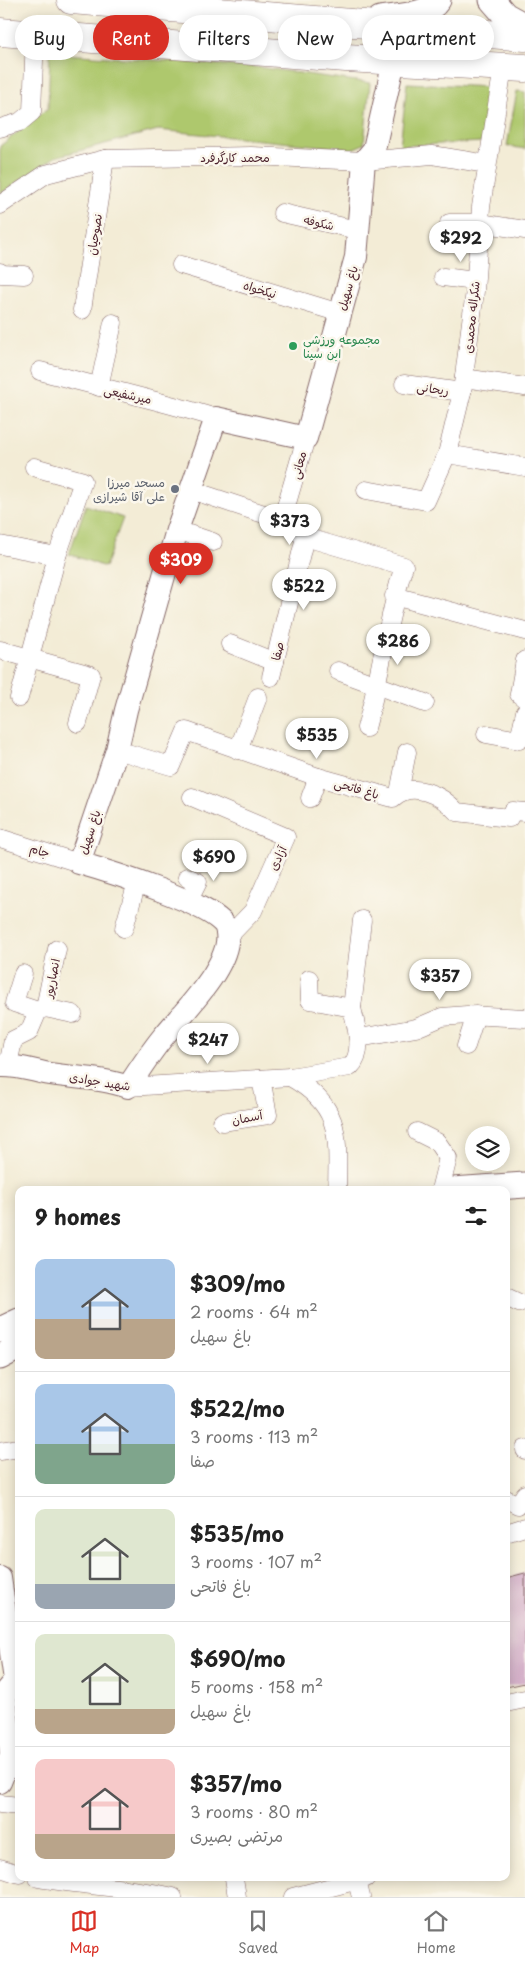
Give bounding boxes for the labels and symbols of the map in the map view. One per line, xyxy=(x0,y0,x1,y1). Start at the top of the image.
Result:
street label: محمد کارگرفرد xyxy=(200,148,270,166)
street label: شکوفه xyxy=(302,210,336,234)
street label: نصوحیان xyxy=(82,212,106,256)
pin: $292 xyxy=(431,220,491,263)
street label: باغ سهیل xyxy=(332,263,363,313)
street label: نیکخواه xyxy=(241,275,279,303)
street label: شکراله محمدی xyxy=(458,280,484,354)
place label: مجموعه ورزشی ابن سینا xyxy=(303,330,380,362)
marker: مجموعه ورزشی ابن سینا xyxy=(287,340,299,352)
street label: ریحانی xyxy=(416,377,450,399)
street label: میرشفیعی xyxy=(102,380,154,408)
street label: معانی xyxy=(285,449,311,481)
place label: مسجد میرزا علی آقا شیرازی xyxy=(93,473,165,505)
marker: مسجد میرزا علی آقا شیرازی xyxy=(169,483,181,495)
pin: $373 xyxy=(260,504,320,546)
pin: $309 xyxy=(151,542,211,585)
pin: $522 xyxy=(274,568,334,611)
pin: $286 xyxy=(368,624,428,666)
street label: صفا xyxy=(266,640,288,662)
pin: $535 xyxy=(287,718,347,760)
street label: باغ فاتحی xyxy=(332,773,381,804)
street label: باغ سهیل xyxy=(73,807,106,857)
street label: جام xyxy=(27,838,52,863)
pin: $690 xyxy=(184,840,244,882)
street label: آزادی xyxy=(263,842,291,873)
street label: انصارپور xyxy=(38,957,64,1000)
pin: $357 xyxy=(410,958,470,1001)
pin: $247 xyxy=(178,1022,238,1065)
street label: شهید جوادی xyxy=(68,1067,132,1095)
street label: آسمان xyxy=(230,1105,265,1129)

